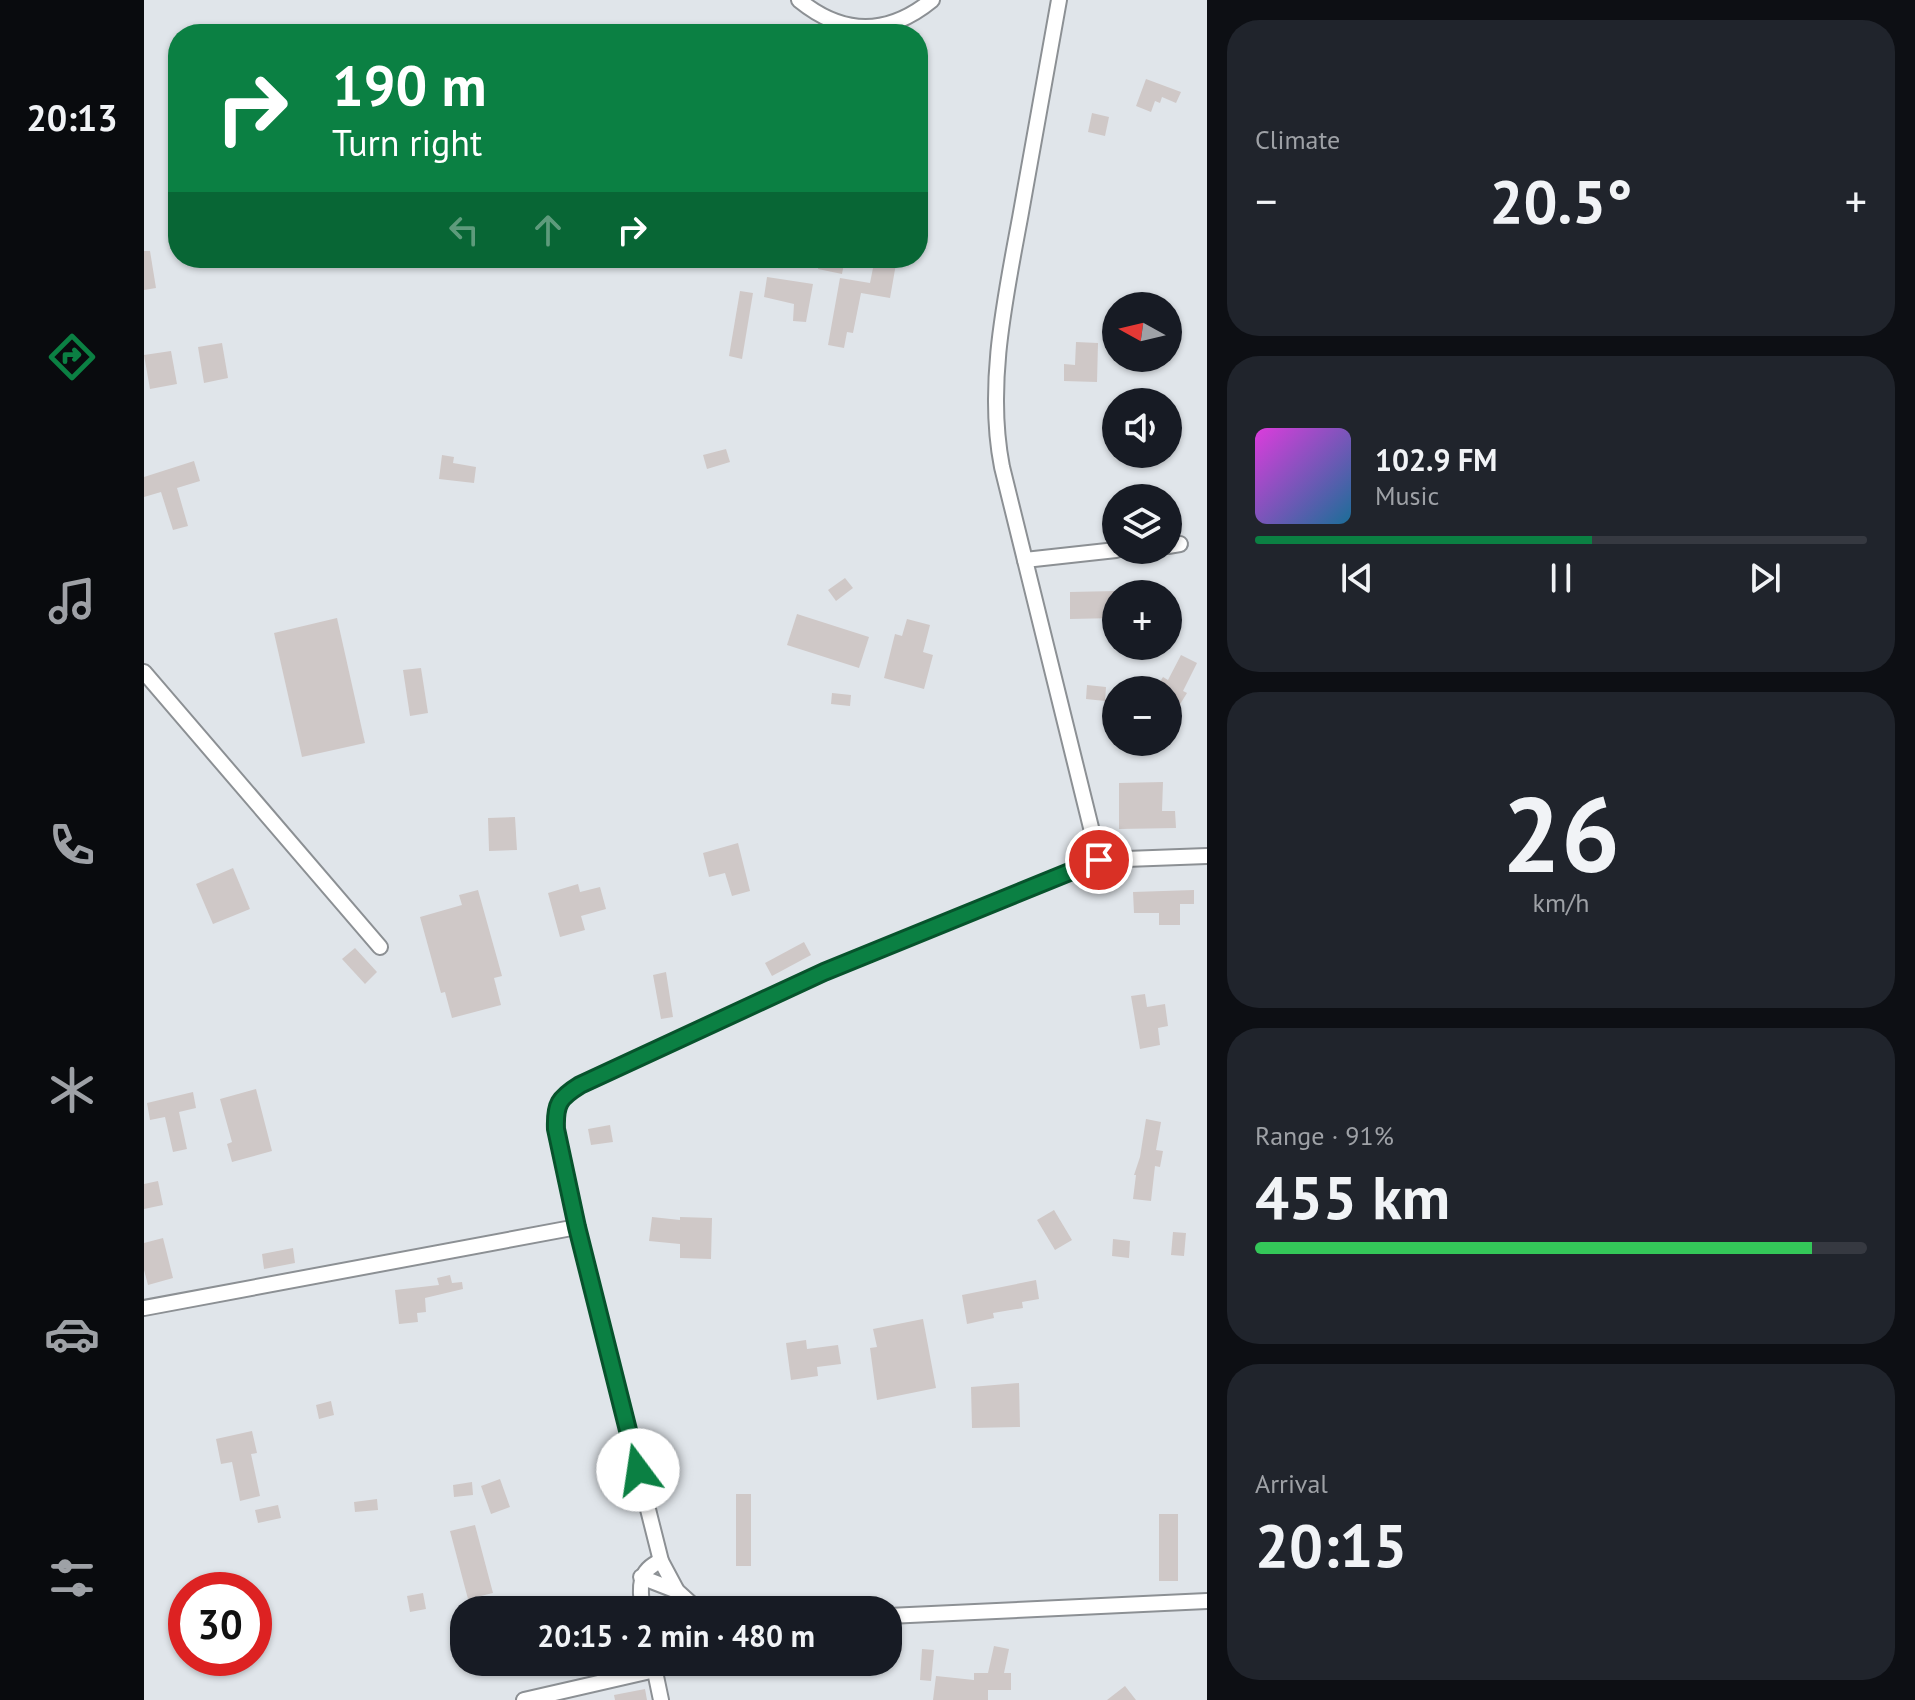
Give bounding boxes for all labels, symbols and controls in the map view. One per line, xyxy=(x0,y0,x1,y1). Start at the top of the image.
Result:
text: 190 m xyxy=(332,49,487,121)
icon: right xyxy=(200,56,304,160)
text: 20:13 xyxy=(26,94,118,141)
text: Turn right xyxy=(332,119,482,166)
text: Climate xyxy=(1255,123,1340,156)
text: 20.5° xyxy=(1489,162,1633,240)
text: − xyxy=(1255,172,1277,229)
text: + xyxy=(1845,172,1867,229)
icon: left xyxy=(442,208,486,252)
icon: ahead xyxy=(526,208,570,252)
icon: right xyxy=(610,208,654,252)
north arrow xyxy=(1102,292,1182,372)
map controls xyxy=(1102,292,1182,756)
icon: directions xyxy=(44,329,100,385)
button: sound xyxy=(1102,388,1182,468)
text: 102.9 FM xyxy=(1375,440,1497,479)
text: Music xyxy=(1375,479,1439,512)
button: layers xyxy=(1102,484,1182,564)
icon: previous xyxy=(1335,556,1379,600)
icon: pause xyxy=(1539,556,1583,600)
icon: next xyxy=(1743,556,1787,600)
icon: music xyxy=(44,573,100,629)
button: + xyxy=(1102,580,1182,660)
button: − xyxy=(1102,676,1182,756)
text: 26 xyxy=(1502,766,1620,901)
icon: phone xyxy=(44,817,100,873)
pin xyxy=(1065,826,1133,894)
icon: arrive xyxy=(1077,838,1121,882)
text: km/h xyxy=(1533,886,1590,919)
icon: climate xyxy=(44,1062,100,1118)
text: Range · 91% xyxy=(1255,1119,1394,1152)
text: 455 km xyxy=(1255,1158,1450,1236)
icon: car xyxy=(44,1306,100,1362)
position arrow xyxy=(596,1428,680,1512)
text: Arrival xyxy=(1255,1467,1328,1500)
text: 20:15 xyxy=(1255,1506,1407,1584)
icon: filters xyxy=(44,1550,100,1606)
speed limit sign: 30 xyxy=(168,1572,272,1676)
text: 20:15 · 2 min · 480 m xyxy=(537,1616,815,1655)

